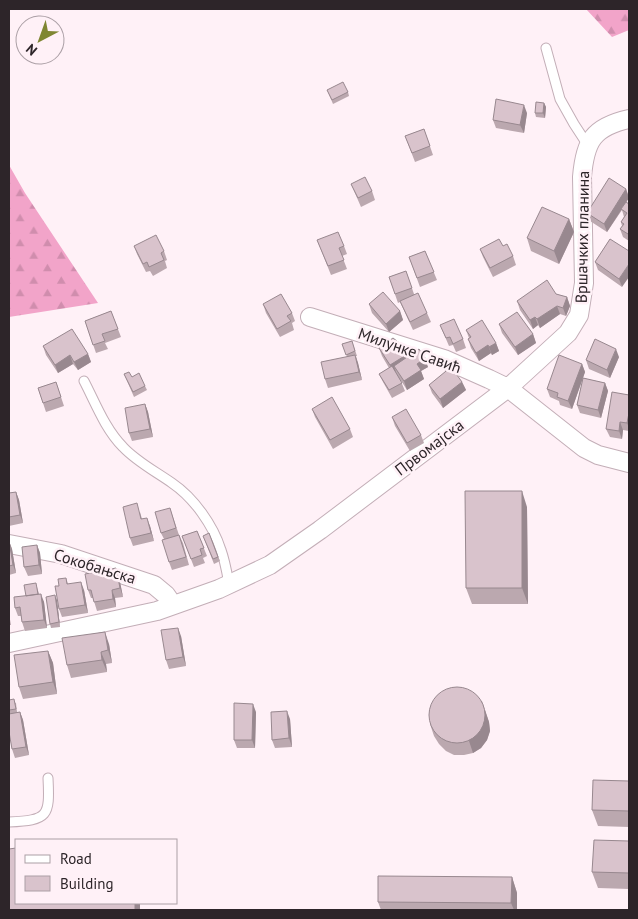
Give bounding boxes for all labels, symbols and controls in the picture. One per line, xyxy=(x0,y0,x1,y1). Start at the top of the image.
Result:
north arrow xyxy=(15,15,65,65)
text: N xyxy=(22,40,41,60)
street label: Вршачких планина xyxy=(571,171,593,303)
street label: Милунке Савић xyxy=(356,323,464,377)
street label: Првомајска xyxy=(391,415,467,479)
street label: Сокобањска xyxy=(52,544,138,588)
legend xyxy=(15,839,178,904)
text: Road xyxy=(60,849,92,868)
text: Building xyxy=(60,874,114,893)

